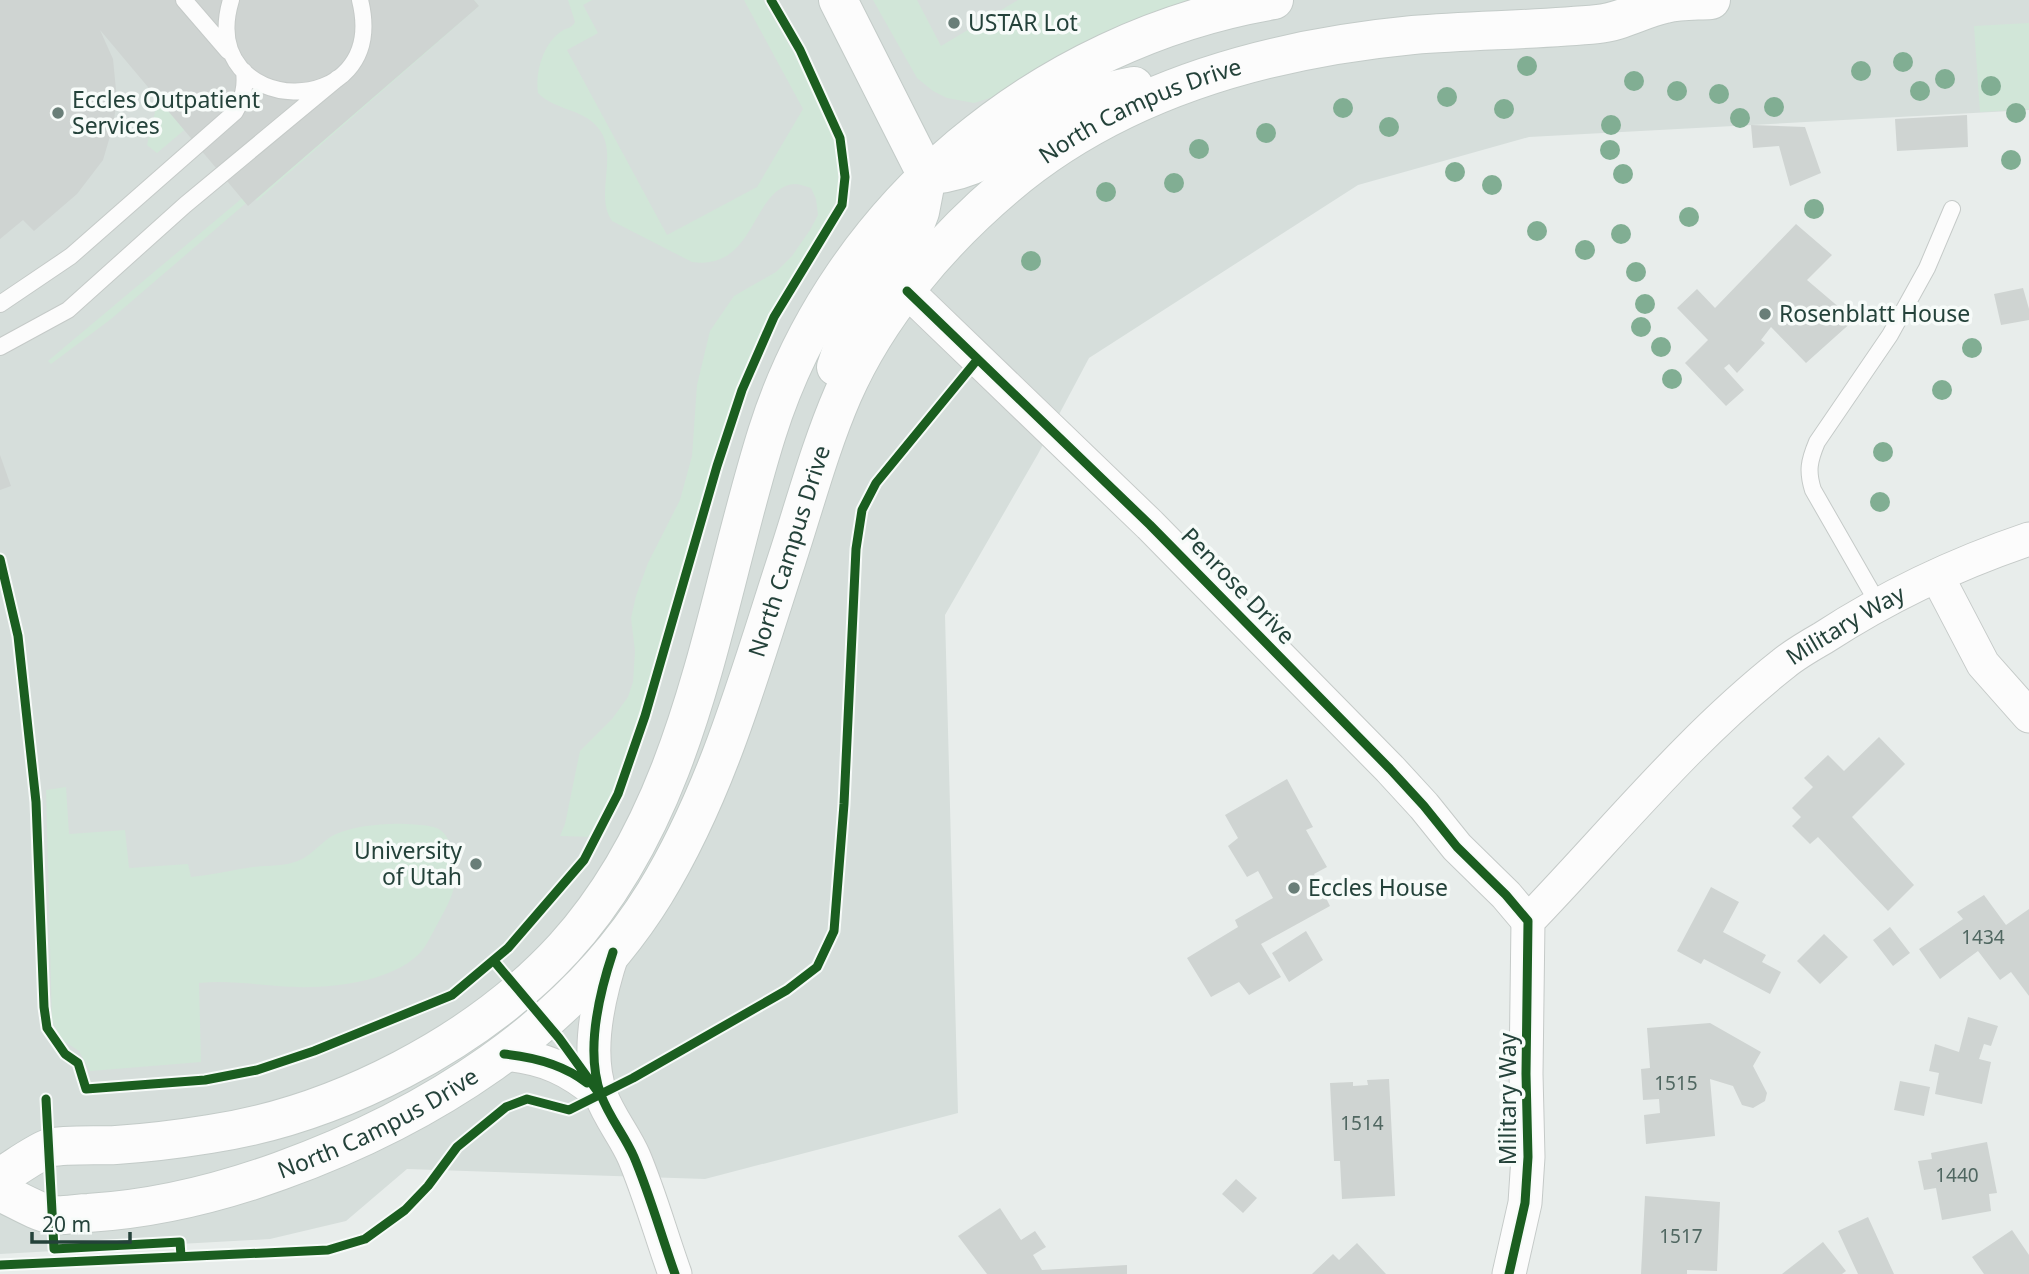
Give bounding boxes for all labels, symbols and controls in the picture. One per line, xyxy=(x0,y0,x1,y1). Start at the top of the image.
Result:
place label: USTAR Lot xyxy=(968,6,1078,38)
marker: USTAR Lot xyxy=(946,15,962,31)
street label: North Campus Drive xyxy=(1032,50,1245,171)
place label: Eccles Outpatient Services xyxy=(72,83,260,141)
marker: Eccles Outpatient Services xyxy=(50,105,66,121)
place label: Rosenblatt House xyxy=(1779,297,1970,329)
marker: Rosenblatt House xyxy=(1757,306,1773,322)
street label: North Campus Drive xyxy=(740,441,837,661)
street label: Penrose Drive xyxy=(1175,520,1303,651)
street label: Military Way xyxy=(1779,577,1910,672)
place label: University of Utah xyxy=(354,834,462,892)
marker: University of Utah xyxy=(468,856,484,872)
place label: Eccles House xyxy=(1308,871,1448,903)
marker: Eccles House xyxy=(1286,880,1302,896)
house number: 1434 xyxy=(1961,924,2005,950)
street label: Military Way xyxy=(1491,1032,1523,1165)
street label: North Campus Drive xyxy=(273,1059,484,1186)
house number: 1515 xyxy=(1654,1070,1698,1096)
house number: 1514 xyxy=(1340,1110,1384,1136)
house number: 1440 xyxy=(1935,1162,1979,1188)
scale bar xyxy=(32,1200,130,1244)
text: 20 m xyxy=(42,1210,91,1238)
house number: 1517 xyxy=(1659,1223,1703,1249)

